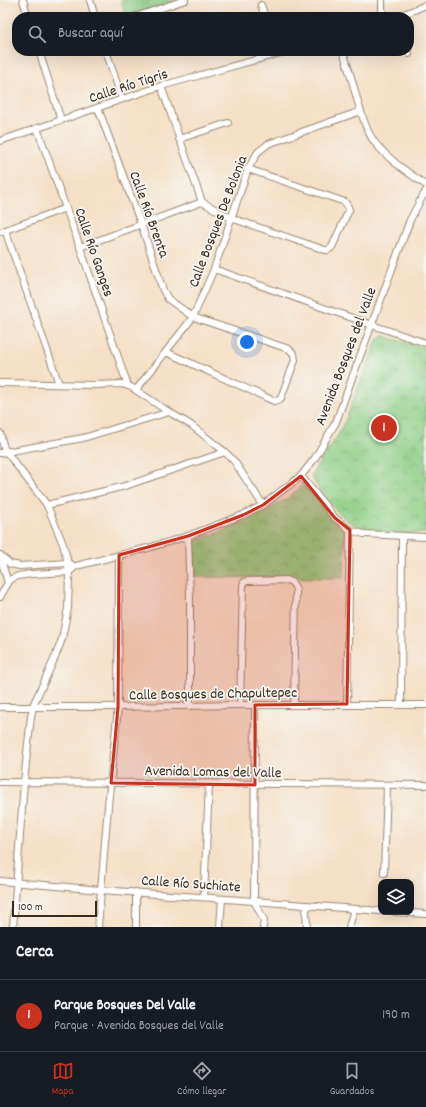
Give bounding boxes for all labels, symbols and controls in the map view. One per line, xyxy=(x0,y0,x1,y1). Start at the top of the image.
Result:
search box xyxy=(12,12,414,56)
icon: search xyxy=(26,23,48,45)
text: Buscar aquí xyxy=(58,23,123,45)
street label: Calle Río Tigris xyxy=(86,64,171,110)
street label: Calle Bosques De Bolonia xyxy=(184,152,255,291)
street label: Calle Río Brenta xyxy=(122,168,174,262)
street label: Calle Río Ganges xyxy=(68,205,119,300)
street label: Avenida Bosques del Valle xyxy=(310,284,384,429)
your location xyxy=(237,332,257,352)
pin: 1 xyxy=(371,413,397,443)
street label: Calle Bosques de Chapultepec xyxy=(129,683,297,707)
street label: Avenida Lomas del Valle xyxy=(144,761,282,785)
street label: Calle Río Suchiate xyxy=(140,871,242,899)
map controls xyxy=(378,879,414,915)
button: layers xyxy=(378,879,414,915)
scale bar xyxy=(12,899,97,918)
text: 100 m xyxy=(18,900,42,916)
text: Cerca xyxy=(16,941,53,965)
text: Parque Bosques Del Valle xyxy=(54,995,196,1017)
text: 1 xyxy=(28,1006,30,1025)
text: 190 m xyxy=(382,1006,410,1025)
text: Parque · Avenida Bosques del Valle xyxy=(54,1017,224,1036)
tab: Mapa xyxy=(52,1060,74,1100)
tab: Cómo llegar xyxy=(177,1060,226,1100)
tab: Guardados xyxy=(330,1060,374,1100)

